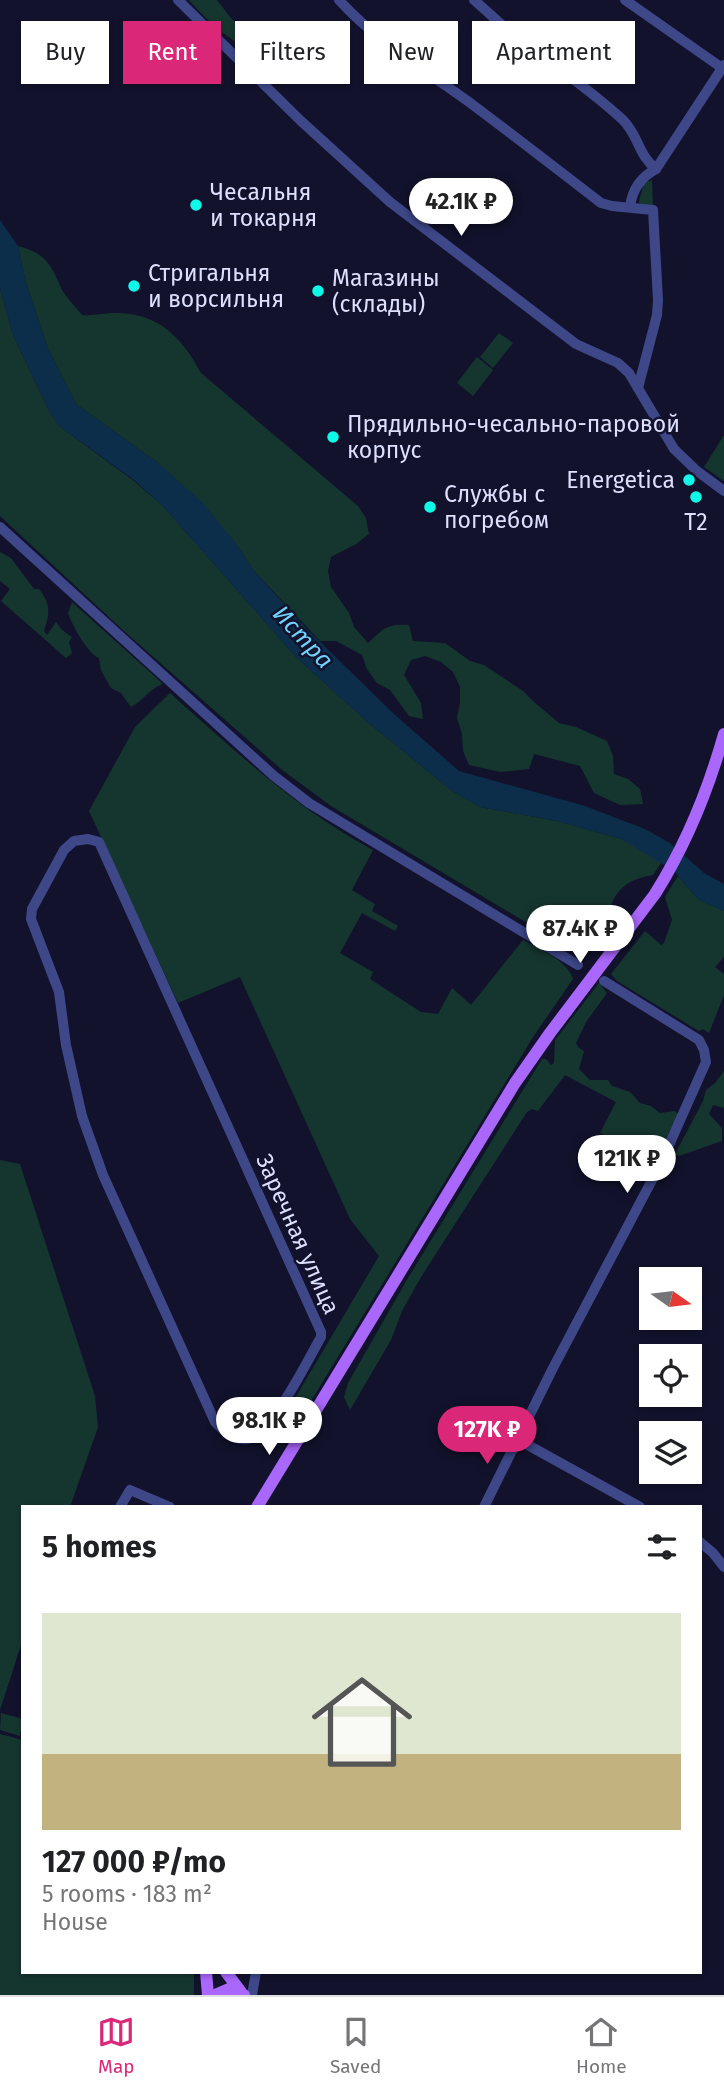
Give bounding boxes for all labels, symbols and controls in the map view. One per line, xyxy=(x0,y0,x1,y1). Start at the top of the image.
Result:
chip: Buy xyxy=(21,21,109,84)
chip: Rent xyxy=(123,21,221,84)
chip: Filters xyxy=(235,21,350,84)
chip: New xyxy=(364,21,458,84)
chip: Apartment xyxy=(472,21,635,84)
place label: Чесальня и токарня xyxy=(210,178,317,232)
pin: 42.1K ₽ xyxy=(396,178,526,238)
text: 42.1K ₽ xyxy=(425,187,497,215)
marker: Чесальня и токарня xyxy=(188,197,204,213)
place label: Стригальня и ворсильня xyxy=(148,259,284,313)
place label: Магазины (склады) xyxy=(332,264,440,318)
marker: Стригальня и ворсильня xyxy=(126,278,142,294)
marker: Магазины (склады) xyxy=(310,283,326,299)
place label: Прядильно-чесально-паровой корпус xyxy=(347,410,680,464)
marker: Прядильно-чесально-паровой корпус xyxy=(325,429,341,445)
place label: Energetica xyxy=(566,466,675,494)
marker: Energetica xyxy=(681,472,697,488)
place label: Службы с погребом xyxy=(444,480,549,534)
marker: T2 xyxy=(688,489,704,505)
marker: Службы с погребом xyxy=(422,499,438,515)
place label: T2 xyxy=(684,508,708,536)
water label: Истра xyxy=(267,600,339,674)
pin: 87.4K ₽ xyxy=(515,906,645,965)
text: 87.4K ₽ xyxy=(542,914,618,942)
pin: 121K ₽ xyxy=(570,1136,684,1195)
text: 121K ₽ xyxy=(594,1144,660,1172)
street label: Заречная улица xyxy=(250,1150,346,1318)
north arrow xyxy=(639,1267,702,1330)
map controls xyxy=(639,1267,702,1484)
button: locate xyxy=(639,1344,702,1407)
pin: 98.1K ₽ xyxy=(204,1398,334,1457)
text: 98.1K ₽ xyxy=(232,1406,306,1434)
pin: 127K ₽ xyxy=(430,1406,544,1466)
text: 127K ₽ xyxy=(454,1415,520,1443)
button: layers xyxy=(639,1421,702,1484)
icon: filters xyxy=(643,1528,681,1566)
text: 5 homes xyxy=(42,1529,156,1565)
icon: home xyxy=(299,1659,425,1785)
text: 127 000 ₽/mo xyxy=(42,1844,226,1880)
text: 5 rooms · 183 m² xyxy=(42,1880,212,1908)
text: House xyxy=(42,1908,108,1936)
tab: Map xyxy=(97,2013,135,2078)
tab: Saved xyxy=(330,2013,381,2078)
tab: Home xyxy=(576,2013,627,2078)

